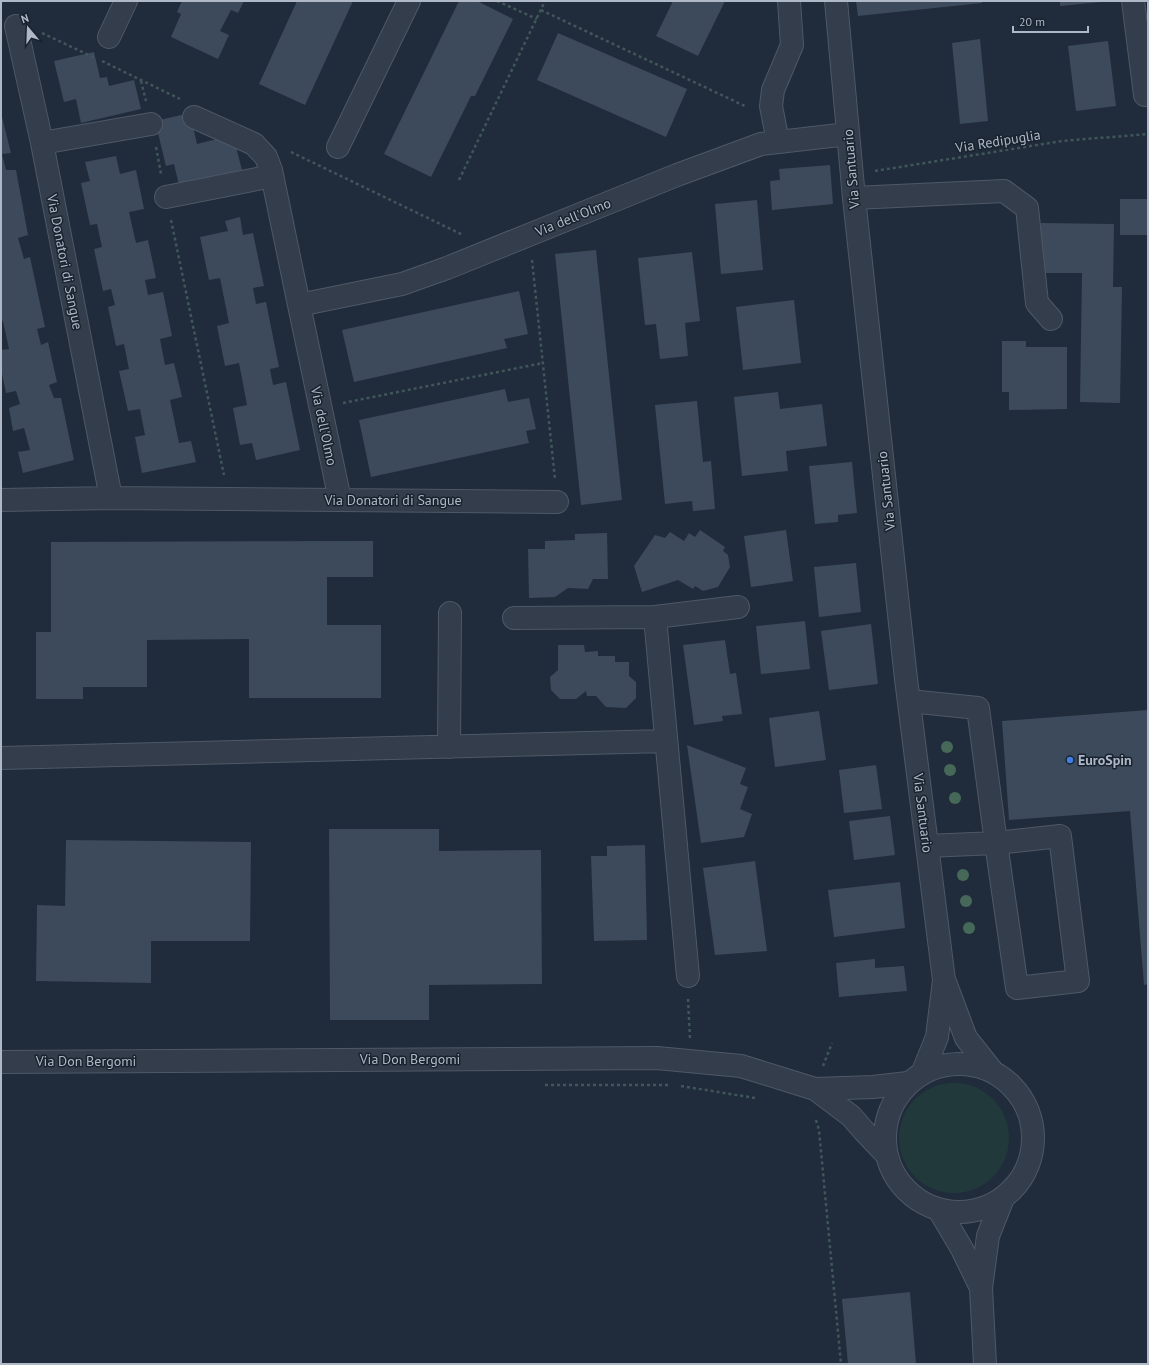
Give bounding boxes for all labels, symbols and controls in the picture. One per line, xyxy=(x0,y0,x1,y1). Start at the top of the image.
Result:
north arrow xyxy=(8,8,48,48)
scale bar xyxy=(1013,8,1088,34)
text: N xyxy=(19,11,30,26)
text: 20 m xyxy=(1019,14,1045,29)
street label: Via Redipuglia xyxy=(953,125,1042,157)
street label: Via Santuario xyxy=(839,129,864,210)
street label: Via Donatori di Sangue xyxy=(43,192,87,331)
street label: Via dell'Olmo xyxy=(532,194,614,241)
street label: Via dell'Olmo xyxy=(307,384,341,467)
street label: Via Santuario xyxy=(873,450,899,533)
street label: Via Donatori di Sangue xyxy=(323,491,462,509)
place label: EuroSpin xyxy=(1078,751,1132,769)
marker: EuroSpin xyxy=(1065,755,1075,765)
street label: Via Santuario xyxy=(909,771,937,854)
street label: Via Don Bergomi xyxy=(359,1050,460,1068)
street label: Via Don Bergomi xyxy=(35,1052,136,1070)

